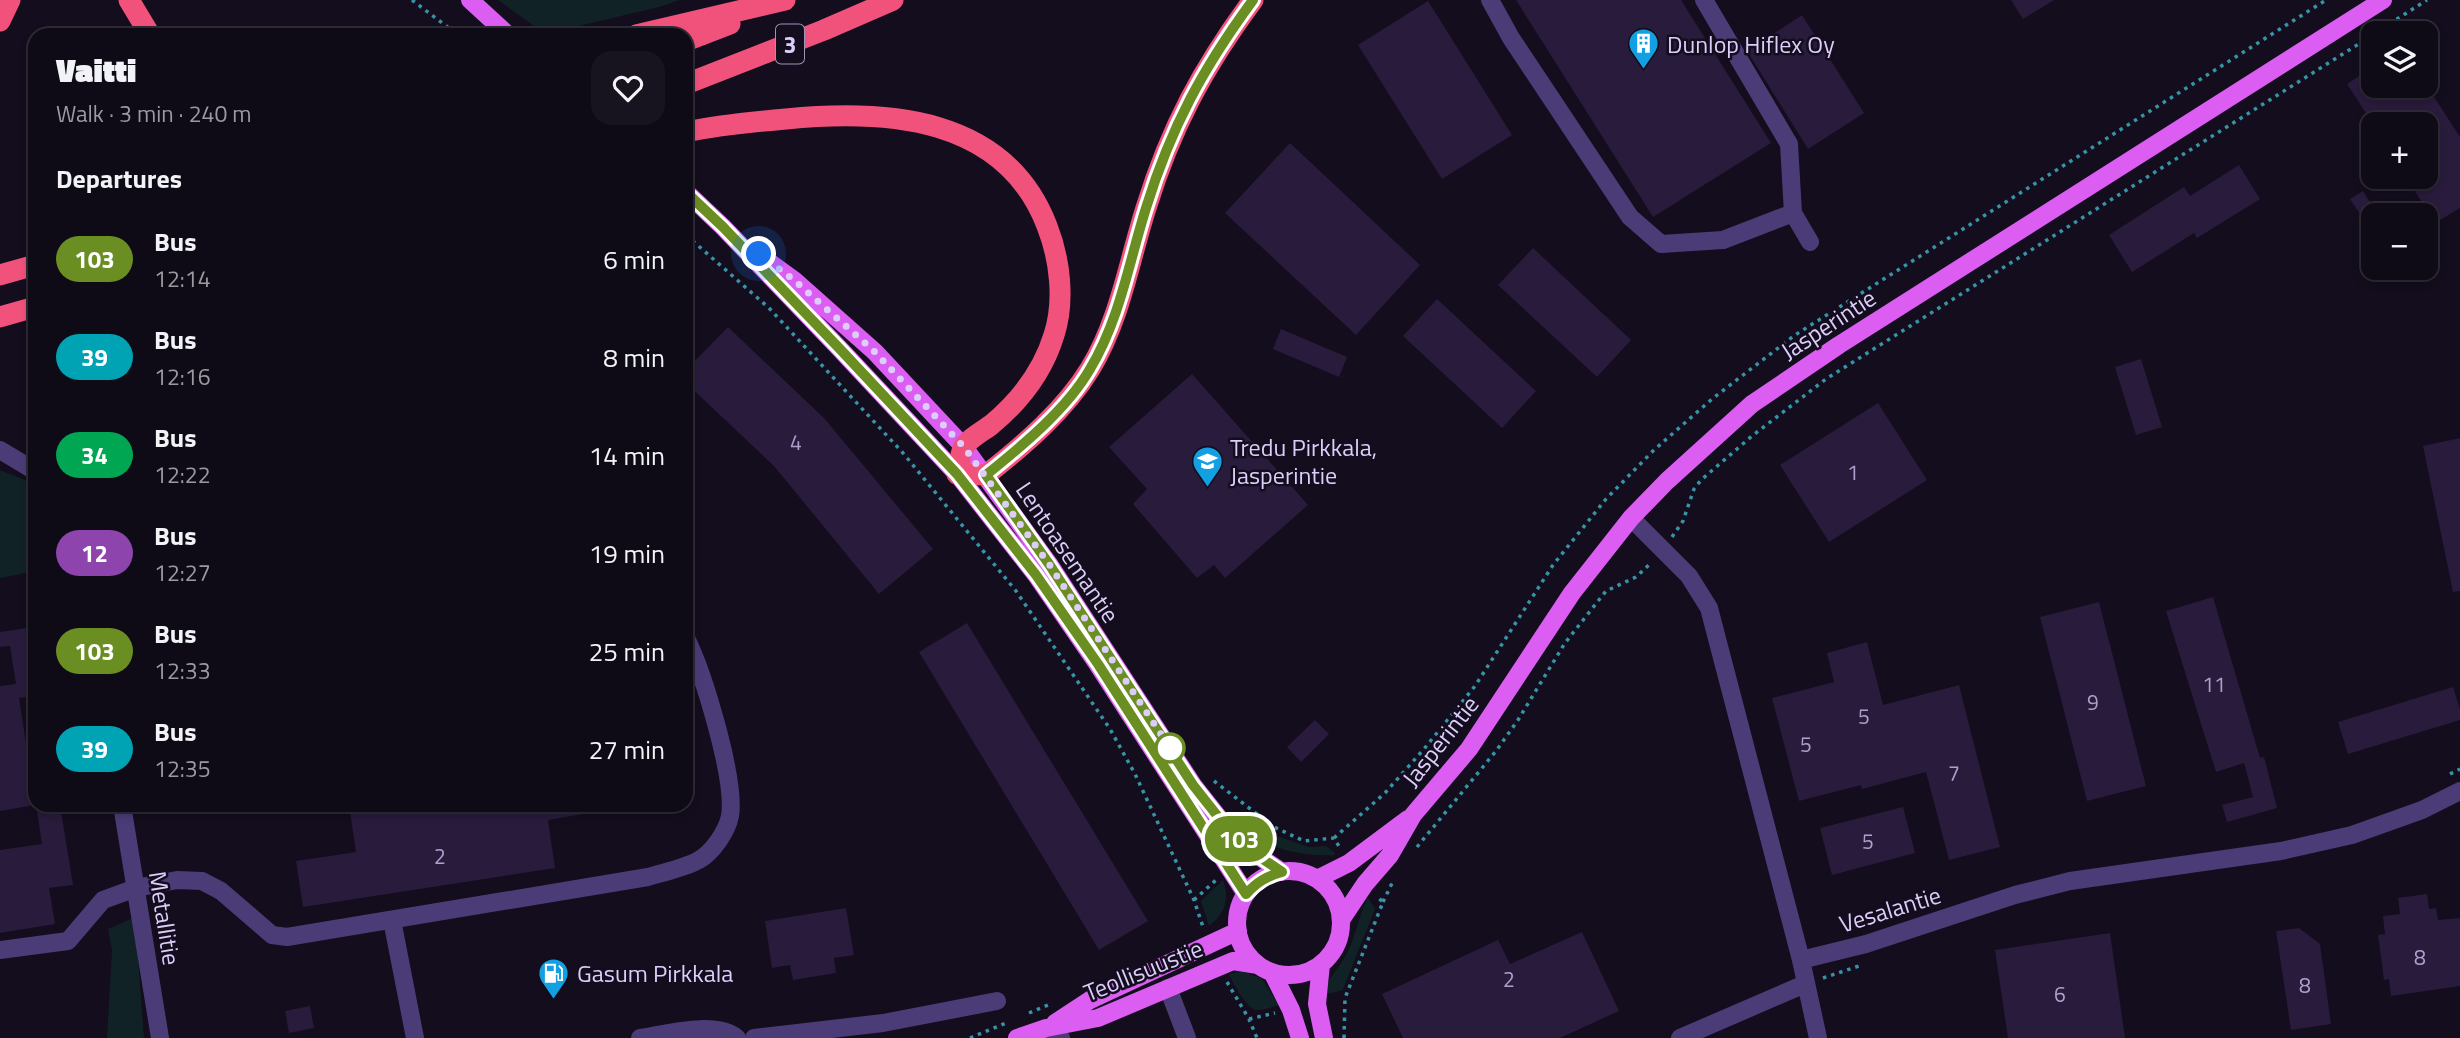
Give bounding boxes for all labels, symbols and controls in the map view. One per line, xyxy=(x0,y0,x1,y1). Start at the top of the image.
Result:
map controls xyxy=(2361,21,2438,280)
button: layers xyxy=(2361,21,2438,98)
road number: 3 xyxy=(776,24,804,64)
place label: Dunlop Hiflex Oy xyxy=(1667,26,1835,62)
building icon: Dunlop Hiflex Oy xyxy=(1627,27,1661,71)
text: Vaitti xyxy=(56,45,136,95)
button: heart xyxy=(591,51,665,125)
text: Walk · 3 min · 240 m xyxy=(56,96,252,131)
button: + xyxy=(2361,112,2438,189)
text: Departures xyxy=(56,159,182,198)
button: − xyxy=(2361,203,2438,280)
text: Bus xyxy=(154,222,196,261)
your location xyxy=(741,236,776,271)
text: 6 min xyxy=(603,240,665,279)
text: 103 xyxy=(74,241,115,277)
text: 12:14 xyxy=(154,261,211,296)
street label: Jasperintie xyxy=(1773,280,1883,368)
text: Bus xyxy=(154,320,196,359)
text: 8 min xyxy=(603,338,665,377)
text: 39 xyxy=(81,339,108,375)
text: 12:16 xyxy=(154,359,211,394)
text: Bus xyxy=(154,418,196,457)
house number: 4 xyxy=(790,426,802,458)
place label: Tredu Pirkkala, Jasperintie xyxy=(1230,429,1377,493)
text: 14 min xyxy=(589,436,665,475)
text: 34 xyxy=(81,437,108,473)
school or university icon: Tredu Pirkkala, Jasperintie xyxy=(1190,444,1224,488)
house number: 1 xyxy=(1847,456,1859,488)
text: 12:22 xyxy=(154,457,211,492)
street label: Lentoasemantie xyxy=(1007,474,1129,630)
text: Bus xyxy=(154,516,196,555)
text: 19 min xyxy=(589,534,665,573)
text: 12 xyxy=(81,535,108,571)
text: 12:27 xyxy=(154,555,211,590)
text: Bus xyxy=(154,614,196,653)
text: 25 min xyxy=(589,632,665,671)
text: 103 xyxy=(74,633,115,669)
text: 12:33 xyxy=(154,653,211,688)
house number: 11 xyxy=(2202,668,2226,700)
house number: 9 xyxy=(2087,686,2099,718)
street label: Jasperintie xyxy=(1393,688,1487,794)
house number: 5 xyxy=(1858,700,1870,732)
text: Bus xyxy=(154,712,196,751)
house number: 5 xyxy=(1800,728,1812,760)
text: 27 min xyxy=(589,730,665,769)
text: 39 xyxy=(81,731,108,767)
unlabelled marker xyxy=(1155,733,1185,763)
text: 12:35 xyxy=(154,751,211,786)
house number: 7 xyxy=(1948,757,1960,789)
line badge: 103 xyxy=(1199,816,1279,862)
text: 103 xyxy=(1219,821,1259,857)
house number: 5 xyxy=(1862,825,1874,857)
house number: 2 xyxy=(434,840,446,872)
street label: Metallitie xyxy=(140,868,190,968)
street label: Vesalantie xyxy=(1835,876,1945,942)
street label: Teollisuustie xyxy=(1078,930,1208,1010)
house number: 8 xyxy=(2414,941,2426,973)
place label: Gasum Pirkkala xyxy=(577,955,733,991)
fuel station icon: Gasum Pirkkala xyxy=(537,956,571,1000)
house number: 2 xyxy=(1503,963,1515,995)
house number: 8 xyxy=(2299,969,2311,1001)
house number: 6 xyxy=(2054,978,2066,1010)

